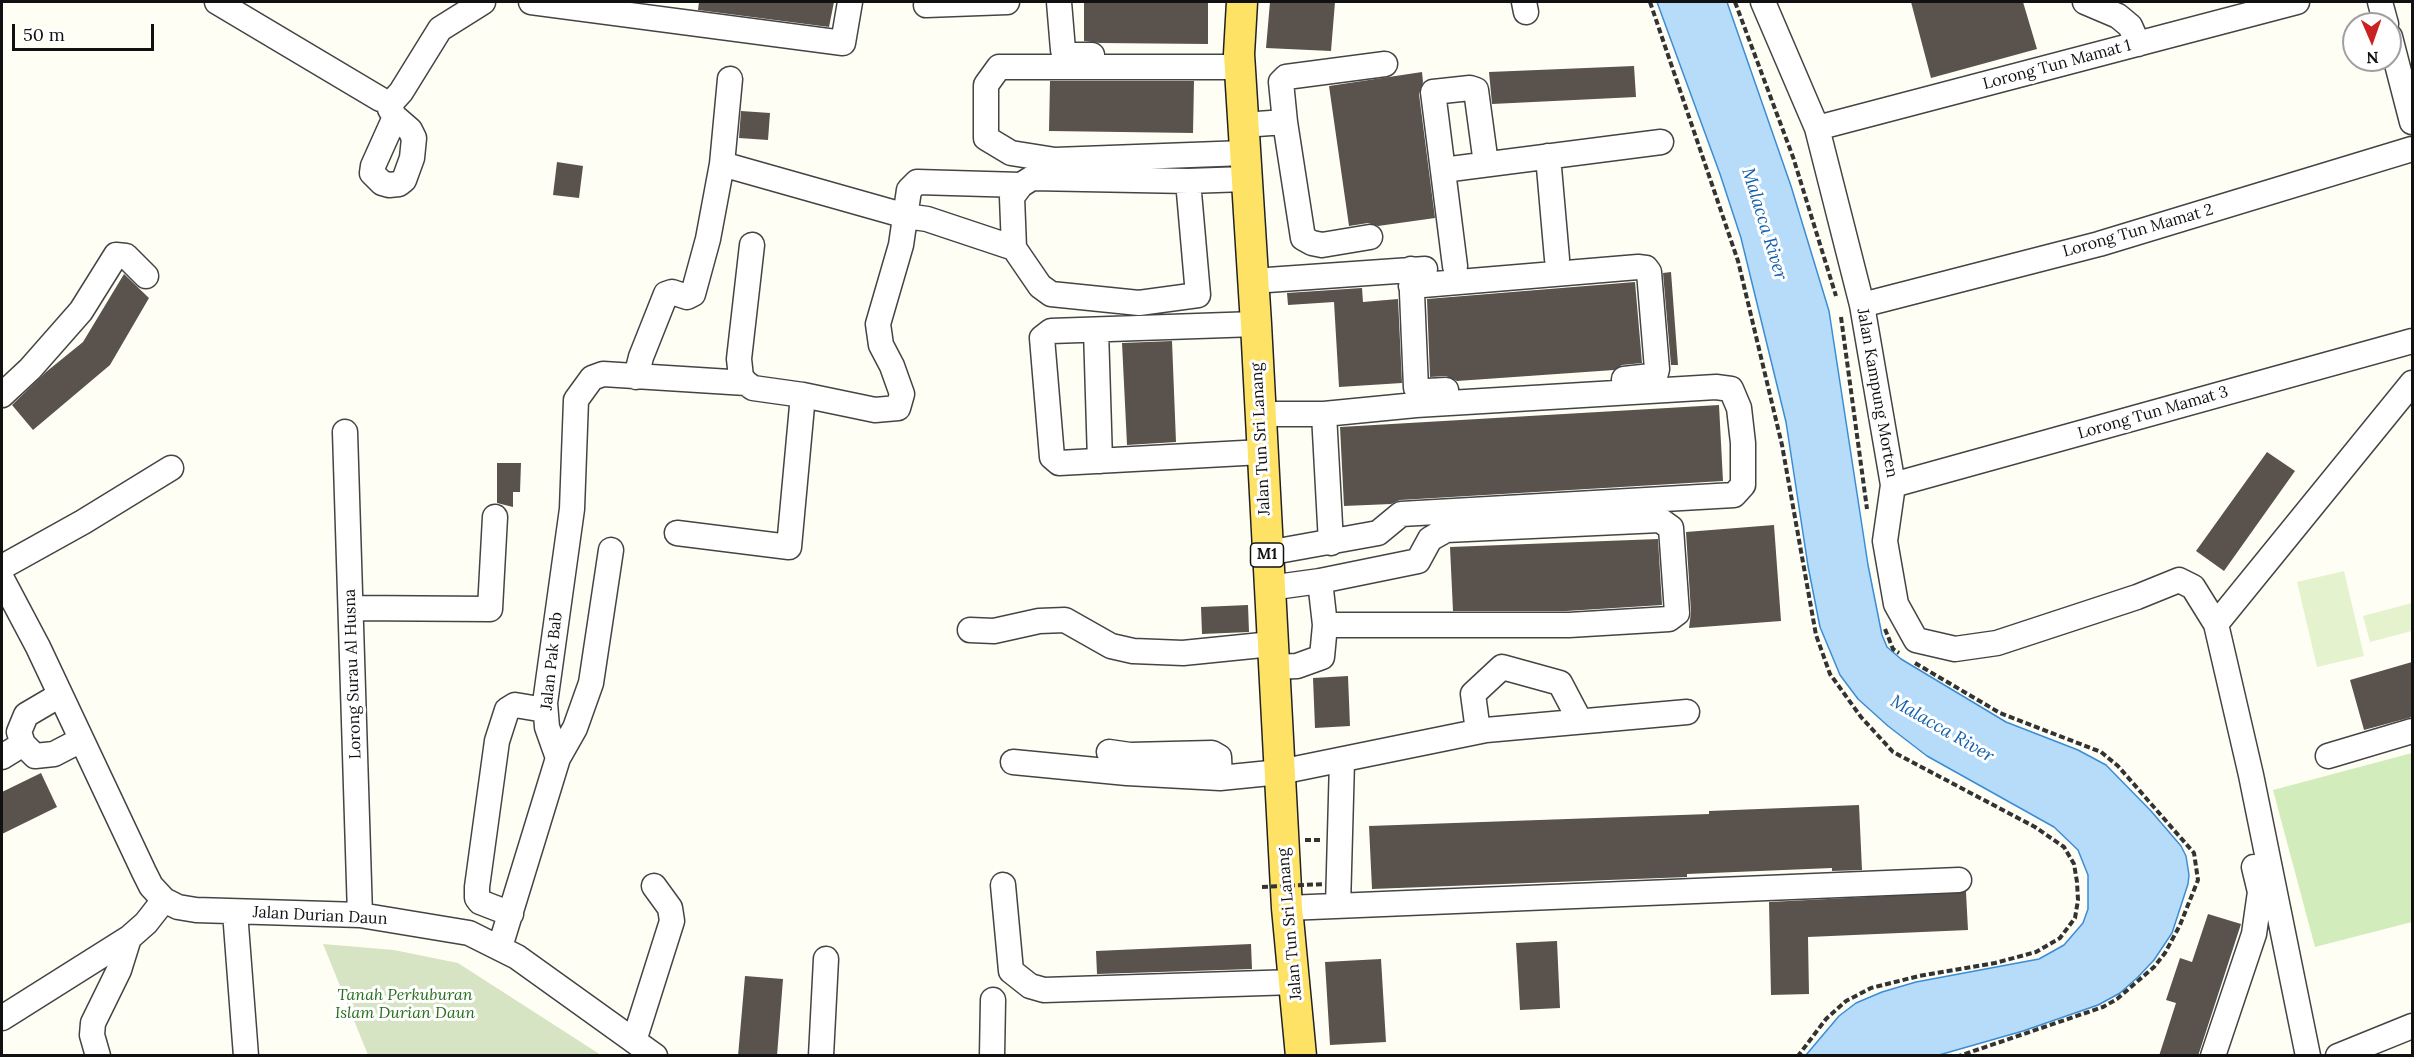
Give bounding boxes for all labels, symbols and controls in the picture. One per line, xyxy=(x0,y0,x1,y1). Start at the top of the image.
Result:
scale bar xyxy=(15,12,158,50)
north arrow xyxy=(2342,12,2402,72)
text: 50 m xyxy=(23,23,65,46)
street label: Lorong Tun Mamat 1 xyxy=(1981,36,2133,94)
text: N xyxy=(2366,48,2379,68)
water label: Malacca River xyxy=(1737,165,1791,283)
street label: Lorong Tun Mamat 2 xyxy=(2061,200,2215,262)
street label: Jalan Kampung Morten xyxy=(1853,307,1901,479)
street label: Jalan Tun Sri Lanang xyxy=(1247,362,1275,516)
street label: Lorong Tun Mamat 3 xyxy=(2076,382,2230,444)
road number: M1 xyxy=(1250,543,1284,567)
street label: Lorong Surau Al Husna xyxy=(340,588,366,760)
street label: Jalan Pak Bab xyxy=(537,611,567,711)
water label: Malacca River xyxy=(1886,691,1998,767)
street label: Jalan Tun Sri Lanang xyxy=(1274,847,1306,1001)
street label: Jalan Durian Daun xyxy=(252,903,388,929)
park label: Tanah Perkuburan Islam Durian Daun xyxy=(335,985,475,1023)

